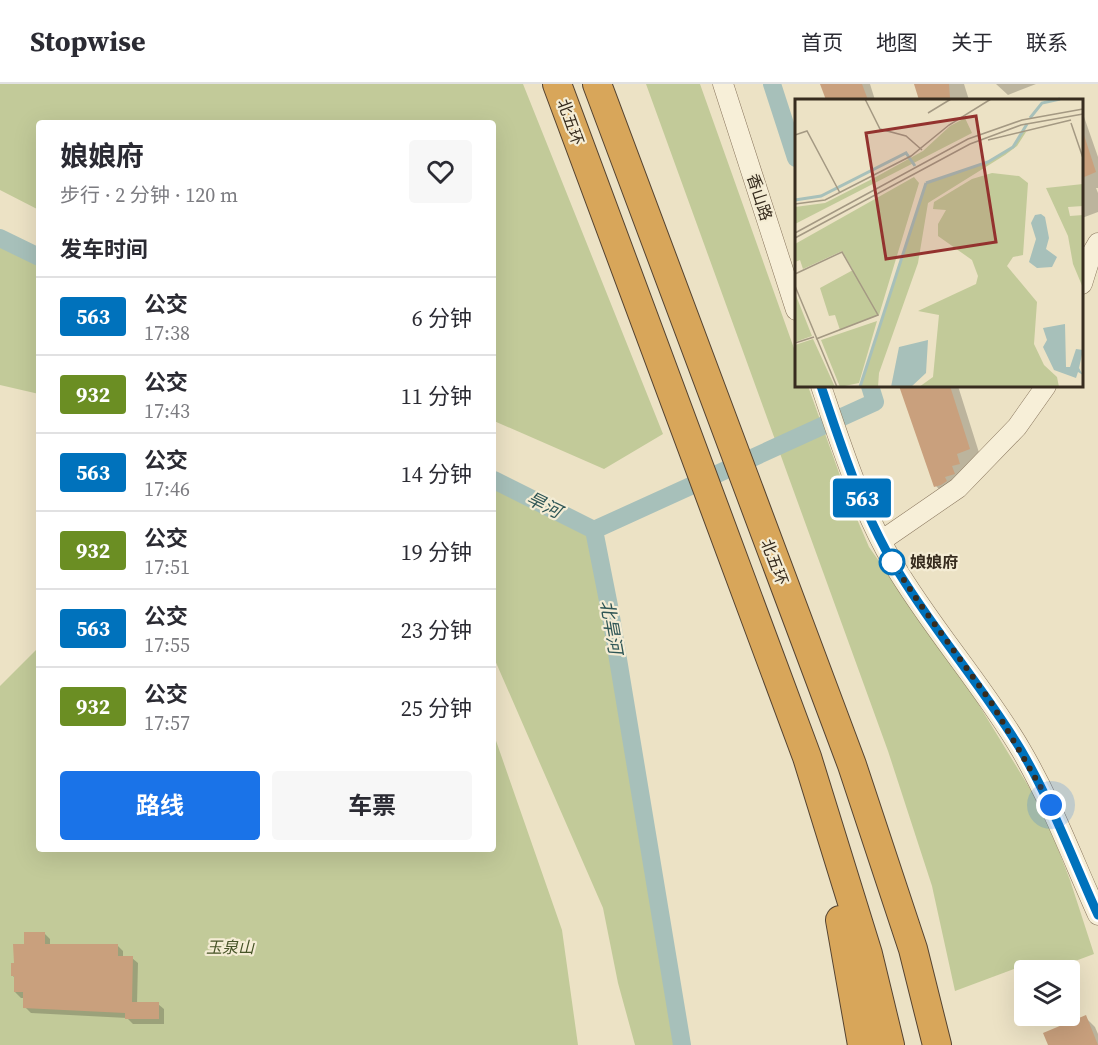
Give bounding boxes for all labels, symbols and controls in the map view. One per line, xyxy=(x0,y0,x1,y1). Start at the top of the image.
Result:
text: Stopwise xyxy=(30,22,146,60)
text: 首页 xyxy=(801,28,843,57)
text: 地图 xyxy=(876,28,918,57)
text: 关于 xyxy=(951,28,993,57)
text: 联系 xyxy=(1026,28,1068,57)
street label: 北五环 xyxy=(552,96,590,148)
inset map xyxy=(795,99,1083,387)
text: 娘娘府 xyxy=(60,137,144,175)
button: heart xyxy=(409,140,472,203)
street label: 香山路 xyxy=(742,171,778,223)
text: 步行 · 2 分钟 · 120 m xyxy=(60,181,238,209)
text: 发车时间 xyxy=(60,234,148,264)
text: 公交 xyxy=(144,289,188,319)
text: 563 xyxy=(76,302,110,331)
text: 6 分钟 xyxy=(412,303,472,333)
text: 17:38 xyxy=(144,319,190,347)
text: 公交 xyxy=(144,367,188,397)
text: 932 xyxy=(76,380,110,409)
text: 11 分钟 xyxy=(401,381,472,411)
text: 17:43 xyxy=(144,397,190,425)
text: 公交 xyxy=(144,445,188,475)
text: 563 xyxy=(76,458,110,487)
text: 14 分钟 xyxy=(401,459,472,489)
text: 17:46 xyxy=(144,475,190,503)
line badge: 563 xyxy=(828,478,896,518)
text: 563 xyxy=(845,484,879,513)
water label: 旱河 xyxy=(523,485,569,525)
text: 公交 xyxy=(144,523,188,553)
text: 932 xyxy=(76,536,110,565)
street label: 北五环 xyxy=(756,536,794,588)
text: 19 分钟 xyxy=(401,537,472,567)
marker: 娘娘府 xyxy=(879,549,905,575)
place label: 娘娘府 xyxy=(910,551,958,573)
text: 17:51 xyxy=(144,553,190,581)
water label: 北旱河 xyxy=(594,598,629,659)
text: 公交 xyxy=(144,601,188,631)
text: 563 xyxy=(76,614,110,643)
text: 23 分钟 xyxy=(401,615,472,645)
text: 17:55 xyxy=(144,631,190,659)
text: 公交 xyxy=(144,679,188,709)
text: 932 xyxy=(76,692,110,721)
text: 25 分钟 xyxy=(401,693,472,723)
text: 17:57 xyxy=(144,709,190,737)
button: 路线 xyxy=(60,771,260,840)
button: 车票 xyxy=(272,771,472,840)
your location xyxy=(1036,790,1066,820)
park label: 玉泉山 xyxy=(206,936,255,958)
map controls xyxy=(1014,960,1080,1026)
button: layers xyxy=(1014,960,1080,1026)

